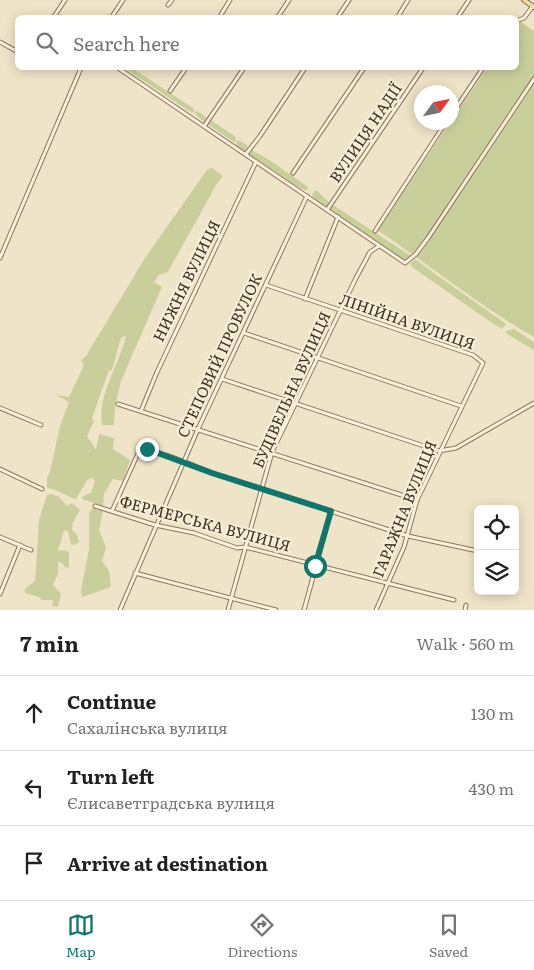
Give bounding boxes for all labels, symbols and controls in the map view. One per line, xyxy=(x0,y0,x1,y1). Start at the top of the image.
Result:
search box xyxy=(15,15,519,70)
icon: search xyxy=(33,29,61,57)
text: Search here xyxy=(73,29,180,57)
street label: ВУЛИЦЯ НАДІЇ xyxy=(323,78,407,187)
north arrow xyxy=(414,85,459,130)
street label: НИЖНЯ ВУЛИЦЯ xyxy=(146,216,225,345)
street label: СТЕПОВИЙ ПРОВУЛОК xyxy=(170,269,267,441)
street label: ЛІНІЙНА ВУЛИЦЯ xyxy=(337,287,478,355)
street label: БУДІВЕЛЬНА ВУЛИЦЯ xyxy=(246,307,336,472)
street label: ГАРАЖНА ВУЛИЦЯ xyxy=(366,436,442,580)
route end xyxy=(136,438,159,461)
street label: ФЕРМЕРСЬКА ВУЛИЦЯ xyxy=(117,489,293,556)
map controls xyxy=(474,505,519,595)
button: locate xyxy=(474,505,519,550)
button: layers xyxy=(474,550,519,595)
route start xyxy=(304,555,327,578)
text: 7 min xyxy=(20,627,79,658)
text: Walk · 560 m xyxy=(417,631,514,655)
text: Continue xyxy=(67,687,156,715)
icon: ahead xyxy=(20,699,48,727)
text: 130 m xyxy=(471,701,514,725)
text: Сахалінська вулиця xyxy=(67,715,228,739)
text: Turn left xyxy=(67,762,154,790)
icon: left xyxy=(20,774,48,802)
text: 430 m xyxy=(469,776,514,800)
text: Єлисаветградська вулиця xyxy=(67,790,275,814)
icon: arrive xyxy=(20,849,48,877)
text: Arrive at destination xyxy=(67,849,268,877)
tab: Map xyxy=(66,911,96,961)
tab: Directions xyxy=(227,911,297,961)
tab: Saved xyxy=(429,911,468,961)

